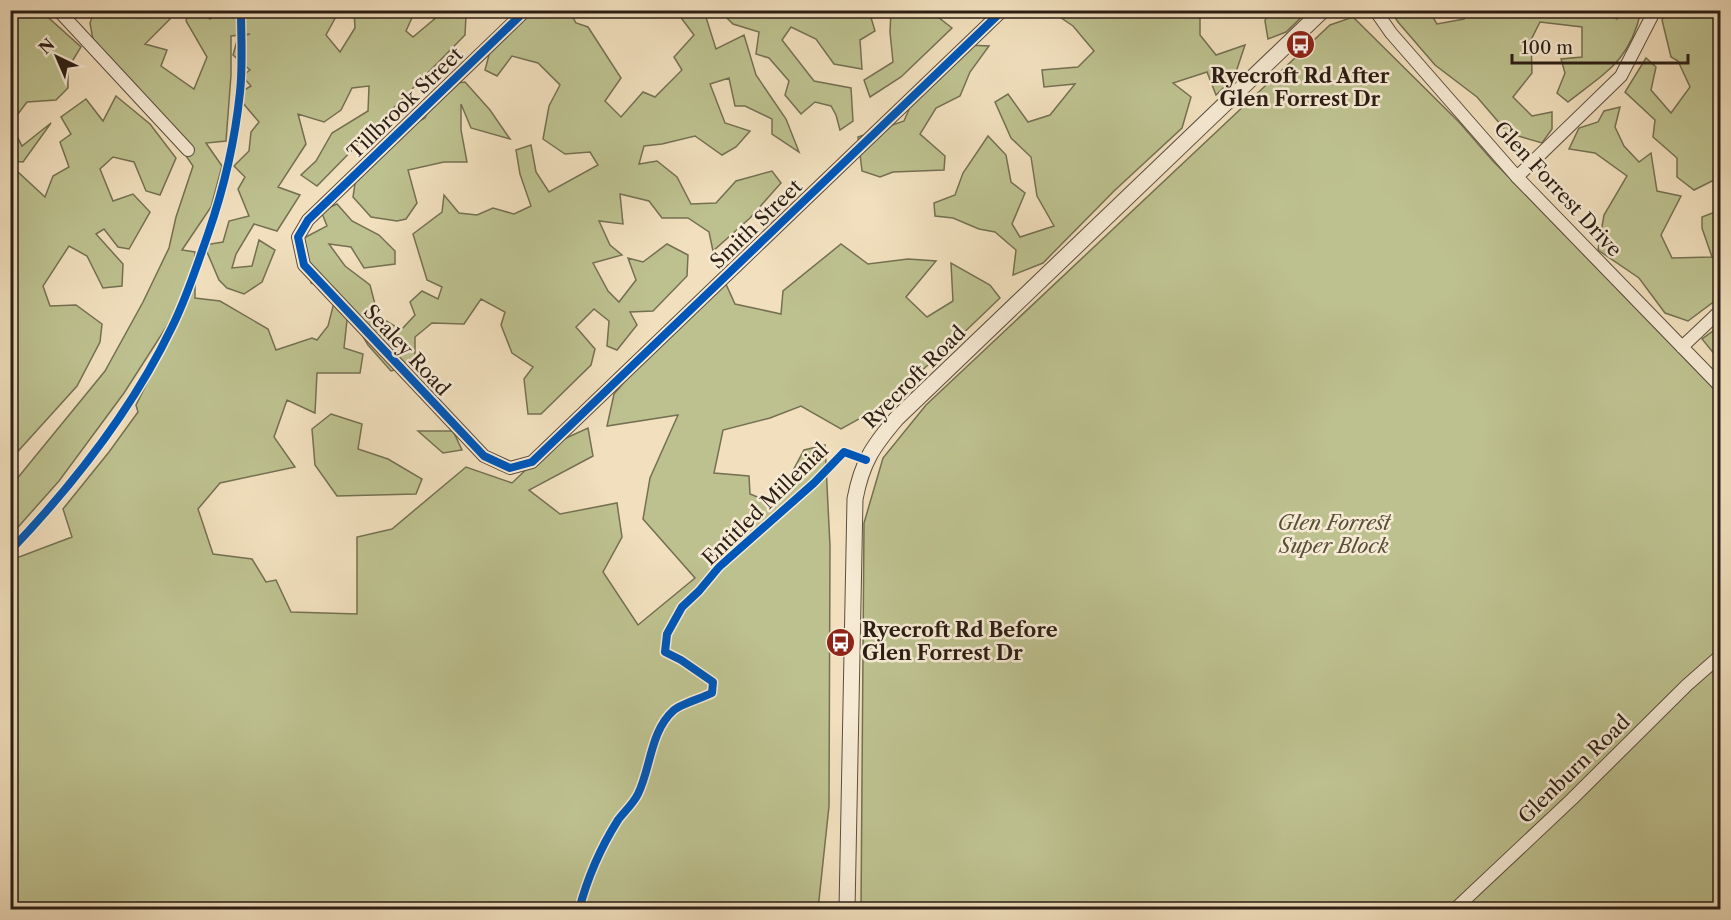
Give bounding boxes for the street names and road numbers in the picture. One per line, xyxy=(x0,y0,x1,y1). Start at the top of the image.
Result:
street label: Tillbrook Street xyxy=(343,42,467,164)
street label: Glen Forrest Drive xyxy=(1489,116,1627,262)
street label: Smith Street xyxy=(705,174,807,274)
street label: Sealey Road xyxy=(359,299,455,401)
street label: Ryecroft Road xyxy=(858,321,970,433)
street label: Entitled Millenial xyxy=(697,438,833,570)
street label: Glenburn Road xyxy=(1513,710,1635,828)

